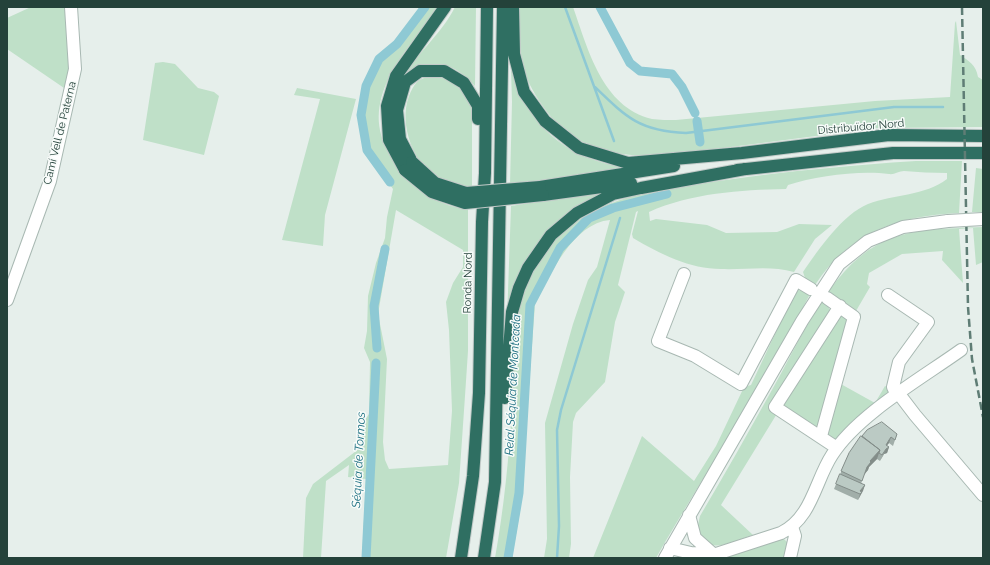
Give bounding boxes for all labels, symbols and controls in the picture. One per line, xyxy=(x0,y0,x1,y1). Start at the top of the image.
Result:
street label: Camí Vell de Paterna xyxy=(41,80,79,186)
street label: Distribuïdor Nord xyxy=(817,117,905,137)
street label: Ronda Nord xyxy=(461,252,475,314)
water label: Reial Séquia de Montcada xyxy=(502,314,524,456)
water label: Séquia de Tormos xyxy=(349,411,369,509)

